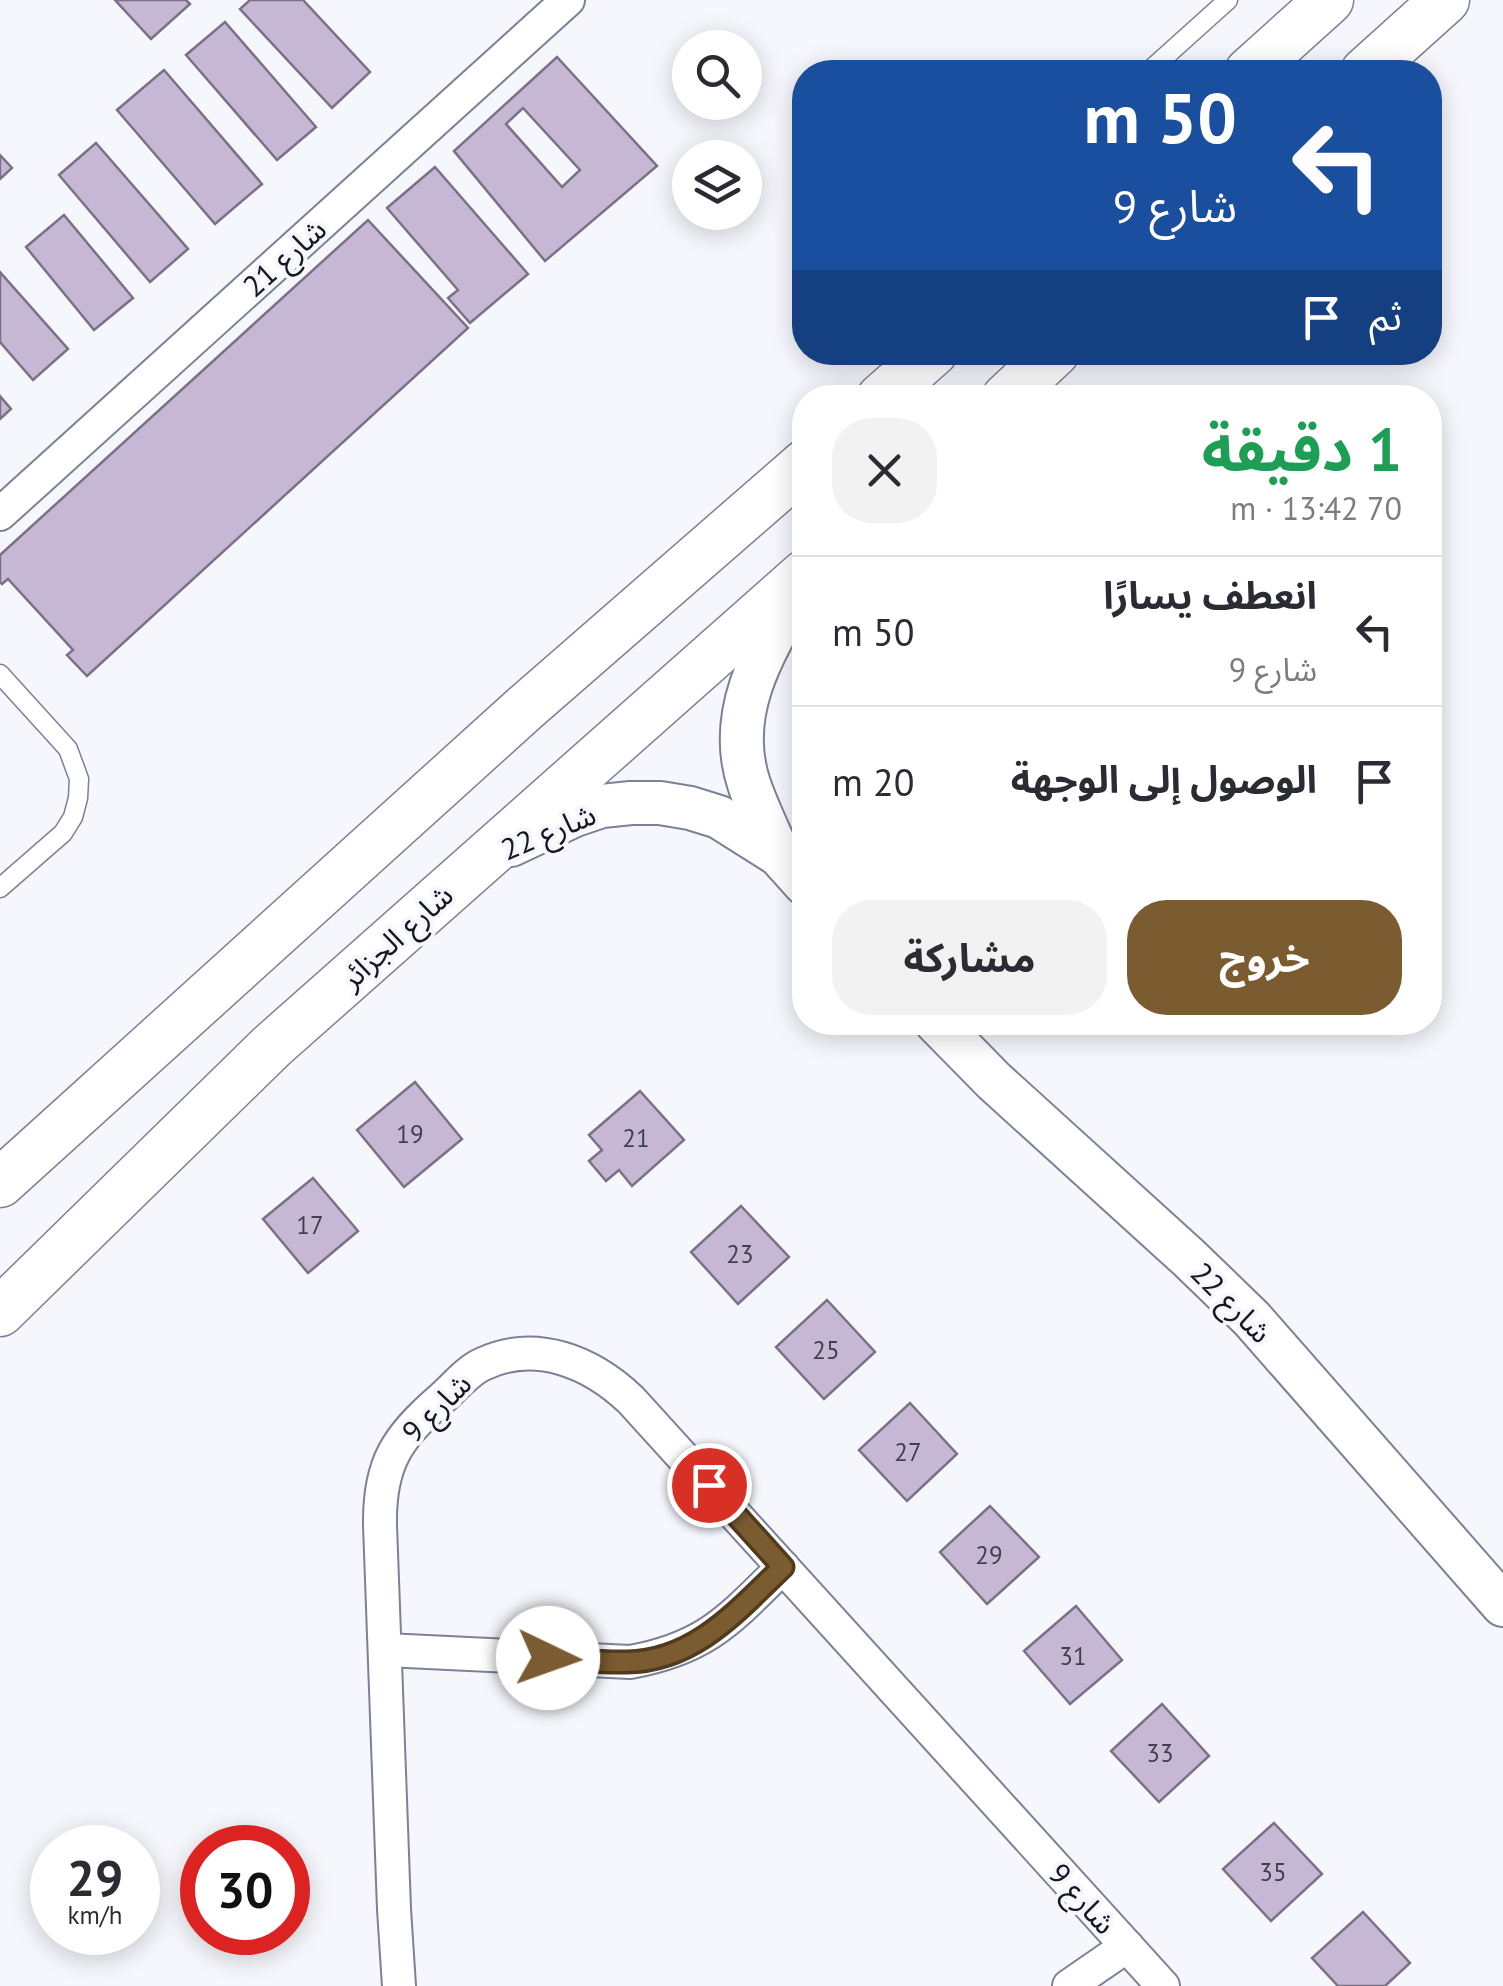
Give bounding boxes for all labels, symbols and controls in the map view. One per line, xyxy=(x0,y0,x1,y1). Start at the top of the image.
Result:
map controls xyxy=(672,30,762,230)
button: search xyxy=(672,30,762,120)
text: 50 m xyxy=(1084,72,1237,162)
icon: left xyxy=(1272,100,1402,230)
button: layers xyxy=(672,140,762,230)
text: شارع 9 xyxy=(1113,176,1237,234)
street label: شارع 21 xyxy=(234,209,337,308)
icon: arrive xyxy=(1294,290,1349,345)
text: ثم xyxy=(1369,291,1402,340)
text: 1 دقيقة xyxy=(1202,410,1402,488)
button: close xyxy=(832,418,937,523)
text: 70 m · 13:42 xyxy=(1230,487,1402,529)
text: انعطف يسارًا xyxy=(1103,570,1317,619)
icon: left xyxy=(1347,604,1402,659)
text: 50 m xyxy=(832,607,914,656)
text: شارع 9 xyxy=(1229,648,1317,690)
text: الوصول إلى الوجهة xyxy=(1011,754,1317,803)
icon: arrive xyxy=(1347,754,1402,809)
text: 20 m xyxy=(832,757,914,806)
street label: شارع 22 xyxy=(495,794,603,872)
street label: شارع الجزائر xyxy=(331,875,463,1001)
button: مشاركة xyxy=(832,900,1107,1015)
button: خروج xyxy=(1127,900,1402,1015)
house number: 19 xyxy=(396,1118,424,1150)
house number: 21 xyxy=(622,1122,650,1154)
house number: 17 xyxy=(296,1209,324,1241)
house number: 23 xyxy=(726,1238,754,1270)
street label: شارع 22 xyxy=(1180,1253,1281,1354)
house number: 25 xyxy=(812,1334,840,1366)
street label: شارع 9 xyxy=(393,1364,482,1453)
house number: 27 xyxy=(894,1436,922,1468)
pin xyxy=(667,1443,752,1528)
icon: arrive xyxy=(682,1458,737,1513)
house number: 29 xyxy=(975,1539,1003,1571)
position arrow xyxy=(496,1606,600,1710)
house number: 31 xyxy=(1059,1640,1087,1672)
house number: 33 xyxy=(1146,1737,1174,1769)
speed limit sign: 30 xyxy=(180,1825,310,1955)
text: 29 xyxy=(67,1845,123,1910)
street label: شارع 9 xyxy=(1038,1854,1125,1945)
house number: 35 xyxy=(1259,1856,1287,1888)
text: km/h xyxy=(68,1899,122,1931)

